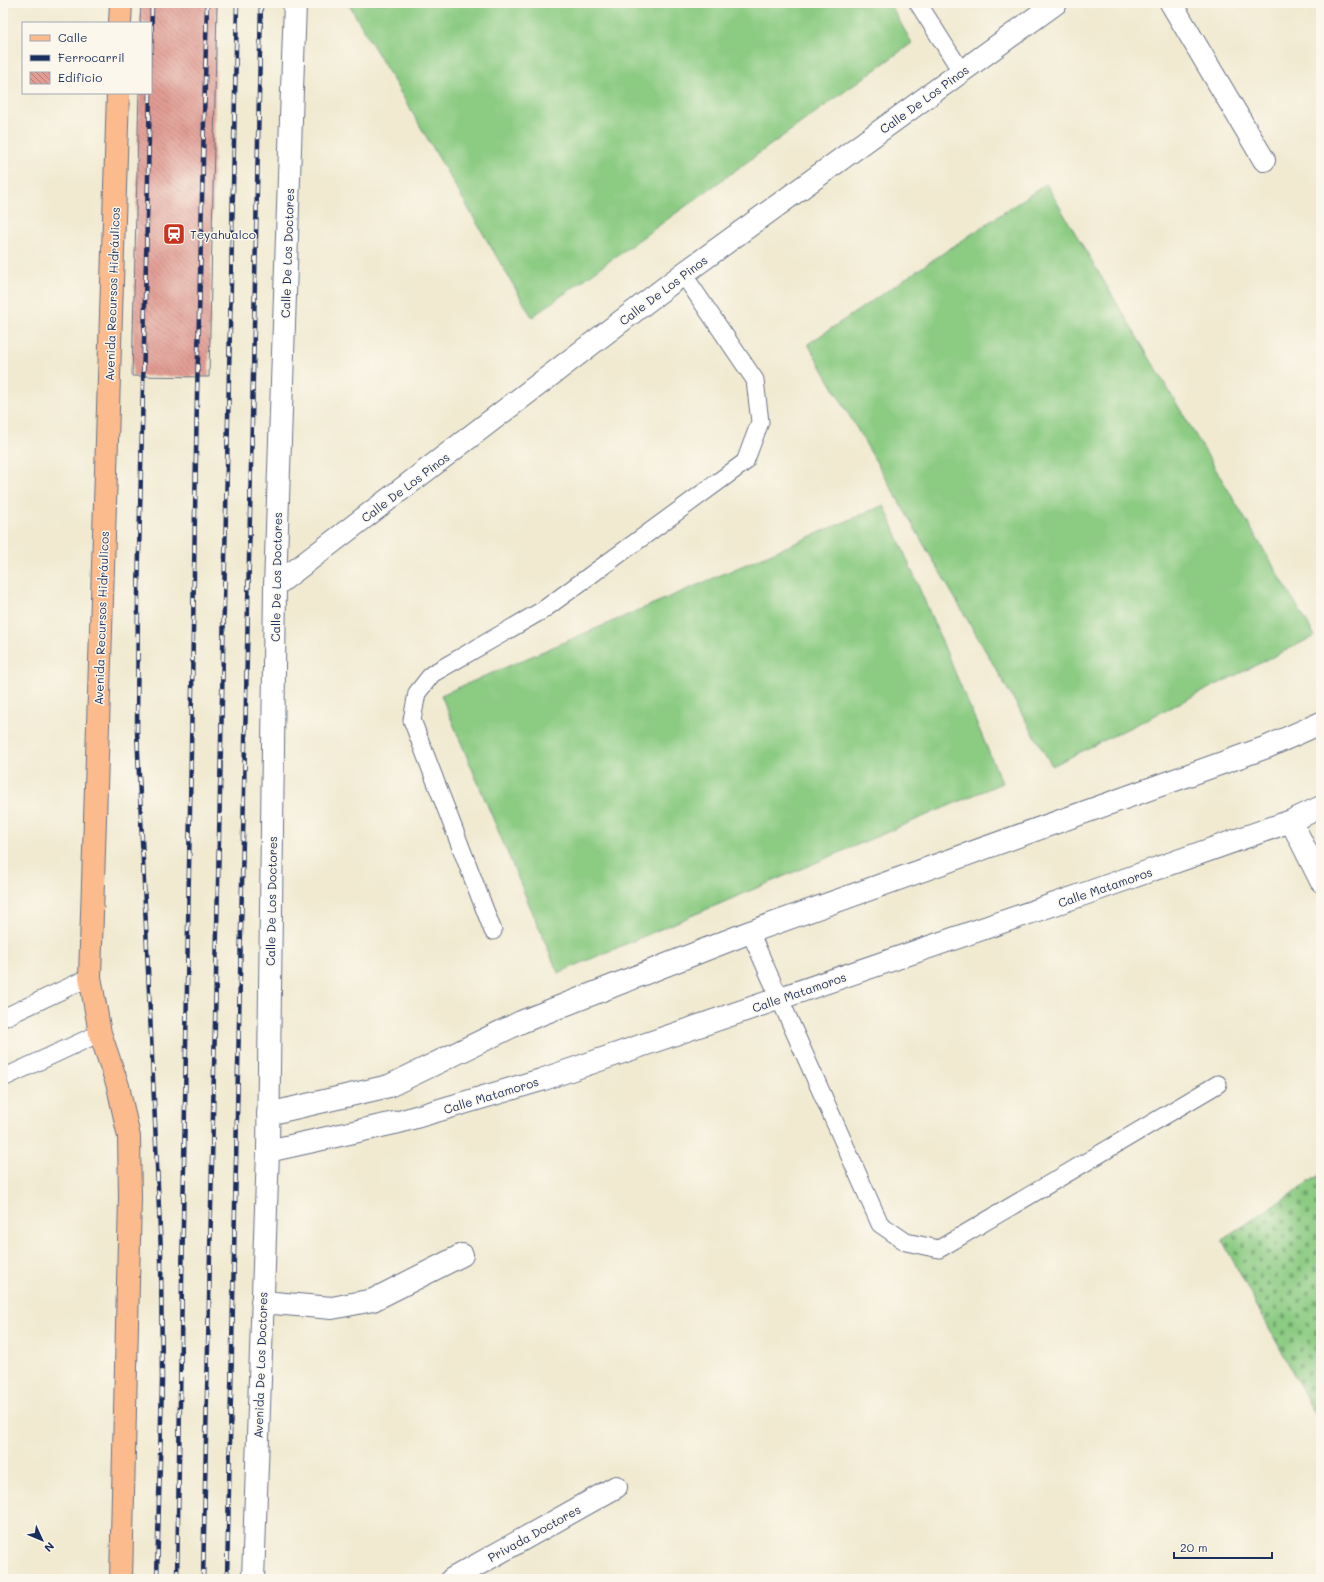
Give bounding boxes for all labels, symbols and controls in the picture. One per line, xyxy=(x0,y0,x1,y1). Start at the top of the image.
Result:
legend xyxy=(22,22,152,94)
text: Calle xyxy=(58,29,88,45)
text: Ferrocarril xyxy=(58,49,125,65)
street label: Calle De Los Pinos xyxy=(876,61,972,137)
text: Edificio xyxy=(58,69,102,85)
street label: Calle De Los Doctores xyxy=(277,188,297,318)
street label: Avenida Recursos Hidráulicos xyxy=(101,207,123,381)
station icon: Teyahualco xyxy=(161,221,187,247)
place label: Teyahualco xyxy=(190,226,256,242)
street label: Calle De Los Pinos xyxy=(616,251,710,328)
street label: Calle De Los Pinos xyxy=(358,448,452,525)
street label: Calle De Los Doctores xyxy=(267,512,285,642)
street label: Avenida Recursos Hidráulicos xyxy=(90,531,112,705)
street label: Calle De Los Doctores xyxy=(262,836,280,966)
street label: Calle Matamoros xyxy=(1056,863,1154,911)
street label: Calle Matamoros xyxy=(750,968,848,1016)
street label: Calle Matamoros xyxy=(441,1073,541,1117)
street label: Avenida De Los Doctores xyxy=(249,1291,271,1439)
street label: Privada Doctores xyxy=(485,1501,583,1565)
north arrow xyxy=(22,1520,62,1560)
scale bar xyxy=(1174,1534,1272,1560)
text: N xyxy=(41,1539,58,1556)
text: 20 m xyxy=(1180,1539,1208,1555)

